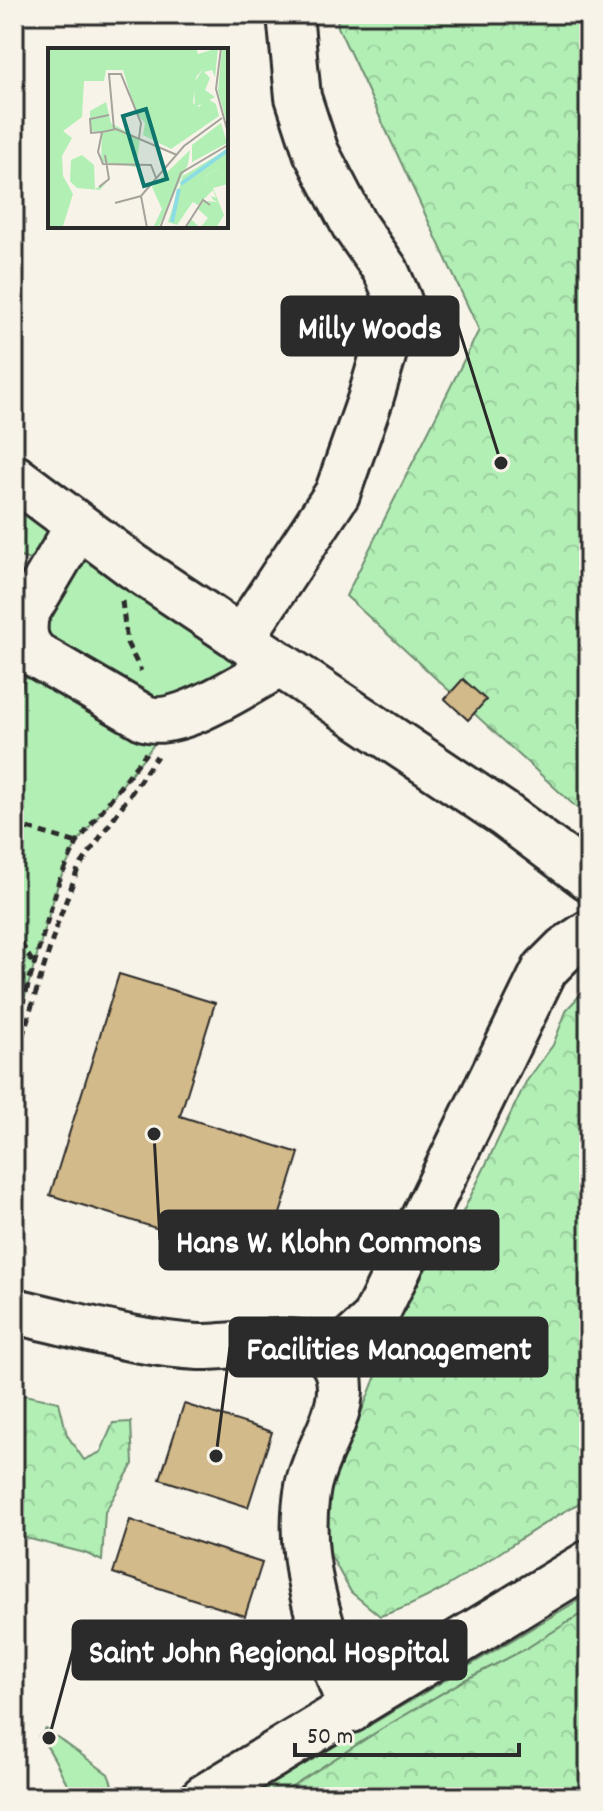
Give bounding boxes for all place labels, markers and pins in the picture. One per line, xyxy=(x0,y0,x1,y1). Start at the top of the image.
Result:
callout: Milly Woods xyxy=(282,297,458,355)
callout: Hans W. Klohn Commons xyxy=(160,1211,498,1269)
callout: Facilities Management xyxy=(230,1318,547,1376)
callout: Saint John Regional Hospital xyxy=(73,1621,466,1679)

